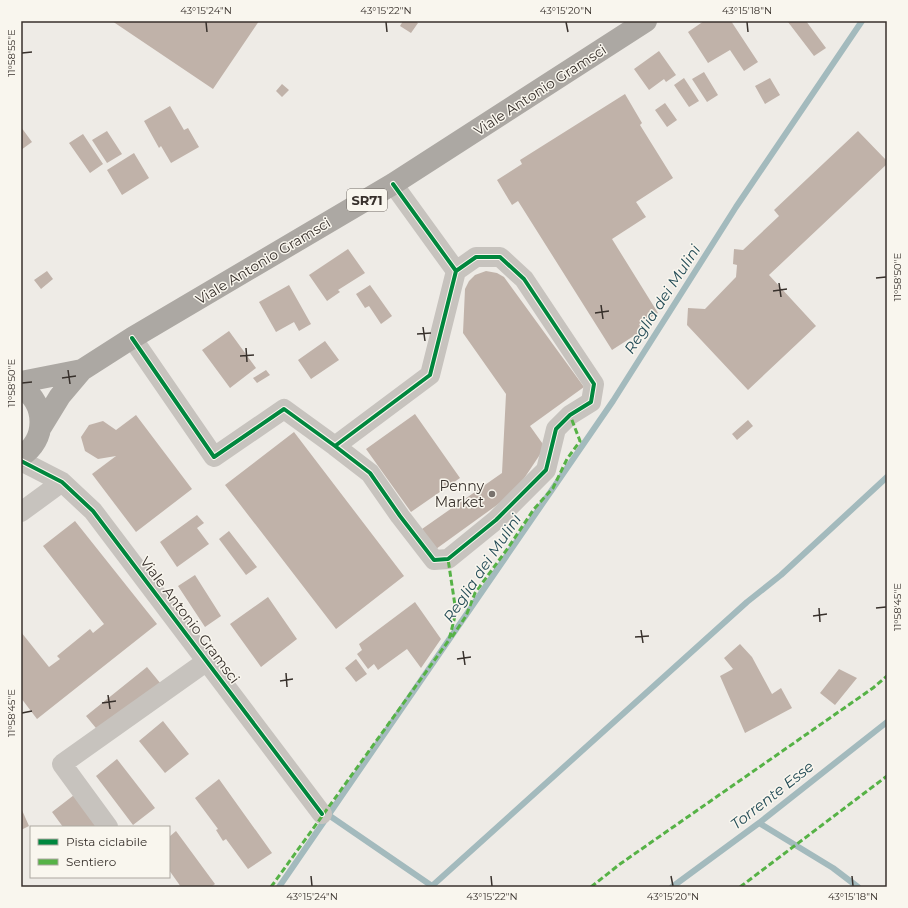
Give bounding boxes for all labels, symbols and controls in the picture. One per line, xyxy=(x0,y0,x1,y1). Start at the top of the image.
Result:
text: 43°15'24"N xyxy=(180,4,232,17)
text: 43°15'22"N xyxy=(360,4,412,17)
text: 43°15'20"N xyxy=(540,4,592,17)
text: 43°15'18"N xyxy=(722,4,772,17)
text: 11°58'55"E xyxy=(5,29,18,77)
street label: Viale Antonio Gramsci xyxy=(470,40,610,140)
road number: SR71 xyxy=(347,189,387,211)
street label: Viale Antonio Gramsci xyxy=(192,214,334,308)
water label: Reglia dei Mulini xyxy=(620,240,705,357)
text: 11°58'50"E xyxy=(891,252,904,301)
text: 11°58'50"E xyxy=(5,358,18,407)
place label: Penny Market xyxy=(435,477,484,511)
marker: Penny Market xyxy=(487,489,497,499)
water label: Reglia dei Mulini xyxy=(439,510,526,626)
street label: Viale Antonio Gramsci xyxy=(136,553,244,687)
text: 11°58'45"E xyxy=(891,583,904,631)
text: 11°58'45"E xyxy=(5,689,18,737)
water label: Torrente Esse xyxy=(727,757,817,833)
legend xyxy=(30,826,170,878)
text: Pista ciclabile xyxy=(66,834,147,849)
text: Sentiero xyxy=(66,854,116,869)
text: 43°15'24"N xyxy=(286,890,338,903)
text: 43°15'22"N xyxy=(466,890,518,903)
text: 43°15'20"N xyxy=(647,890,699,903)
text: 43°15'18"N xyxy=(828,890,878,903)

